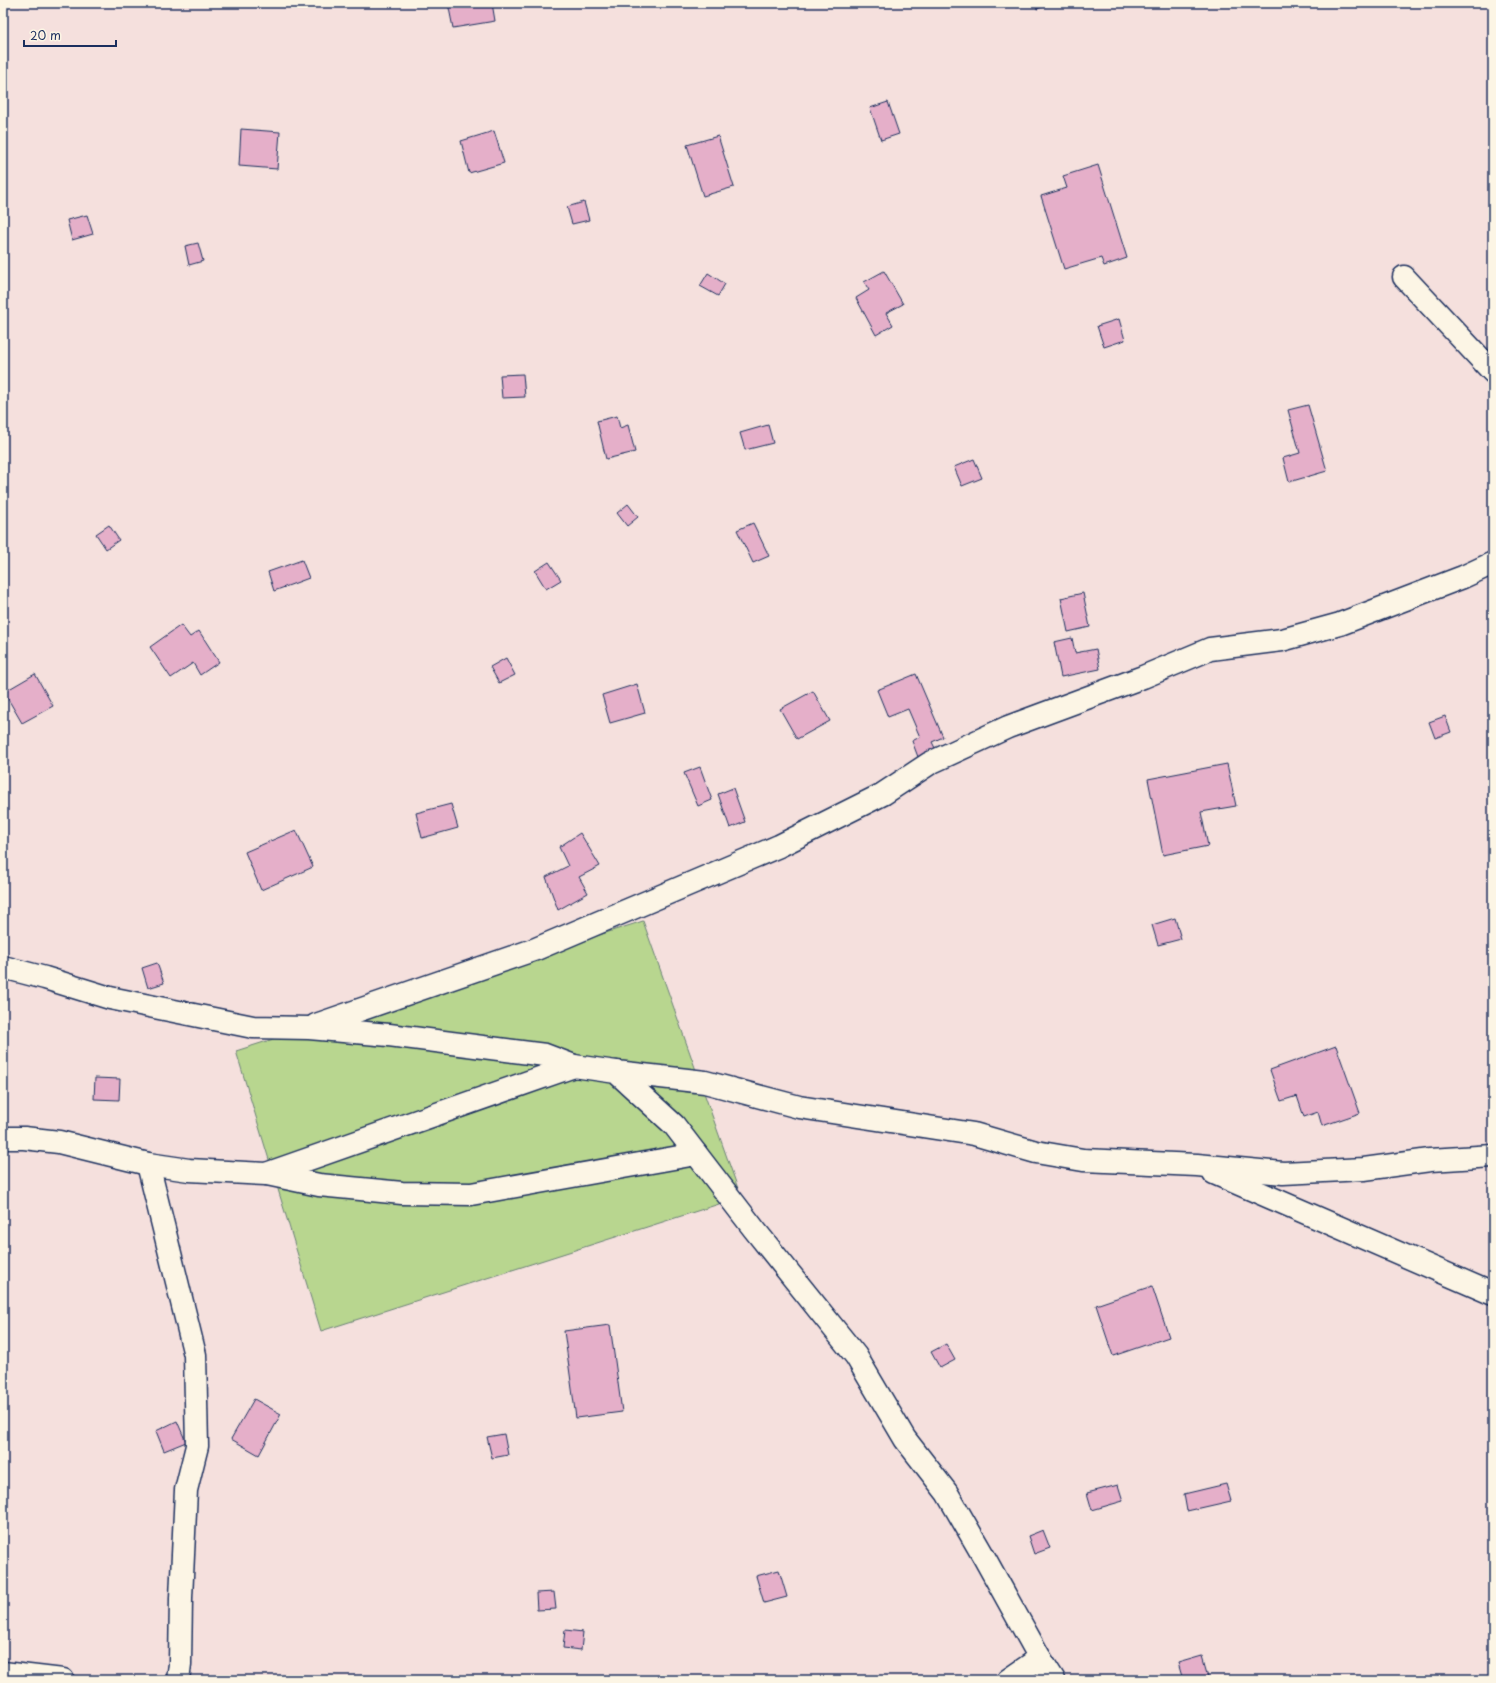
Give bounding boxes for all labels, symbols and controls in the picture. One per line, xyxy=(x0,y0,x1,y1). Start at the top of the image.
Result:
scale bar xyxy=(24,22,116,48)
text: 20 m xyxy=(30,26,61,44)

